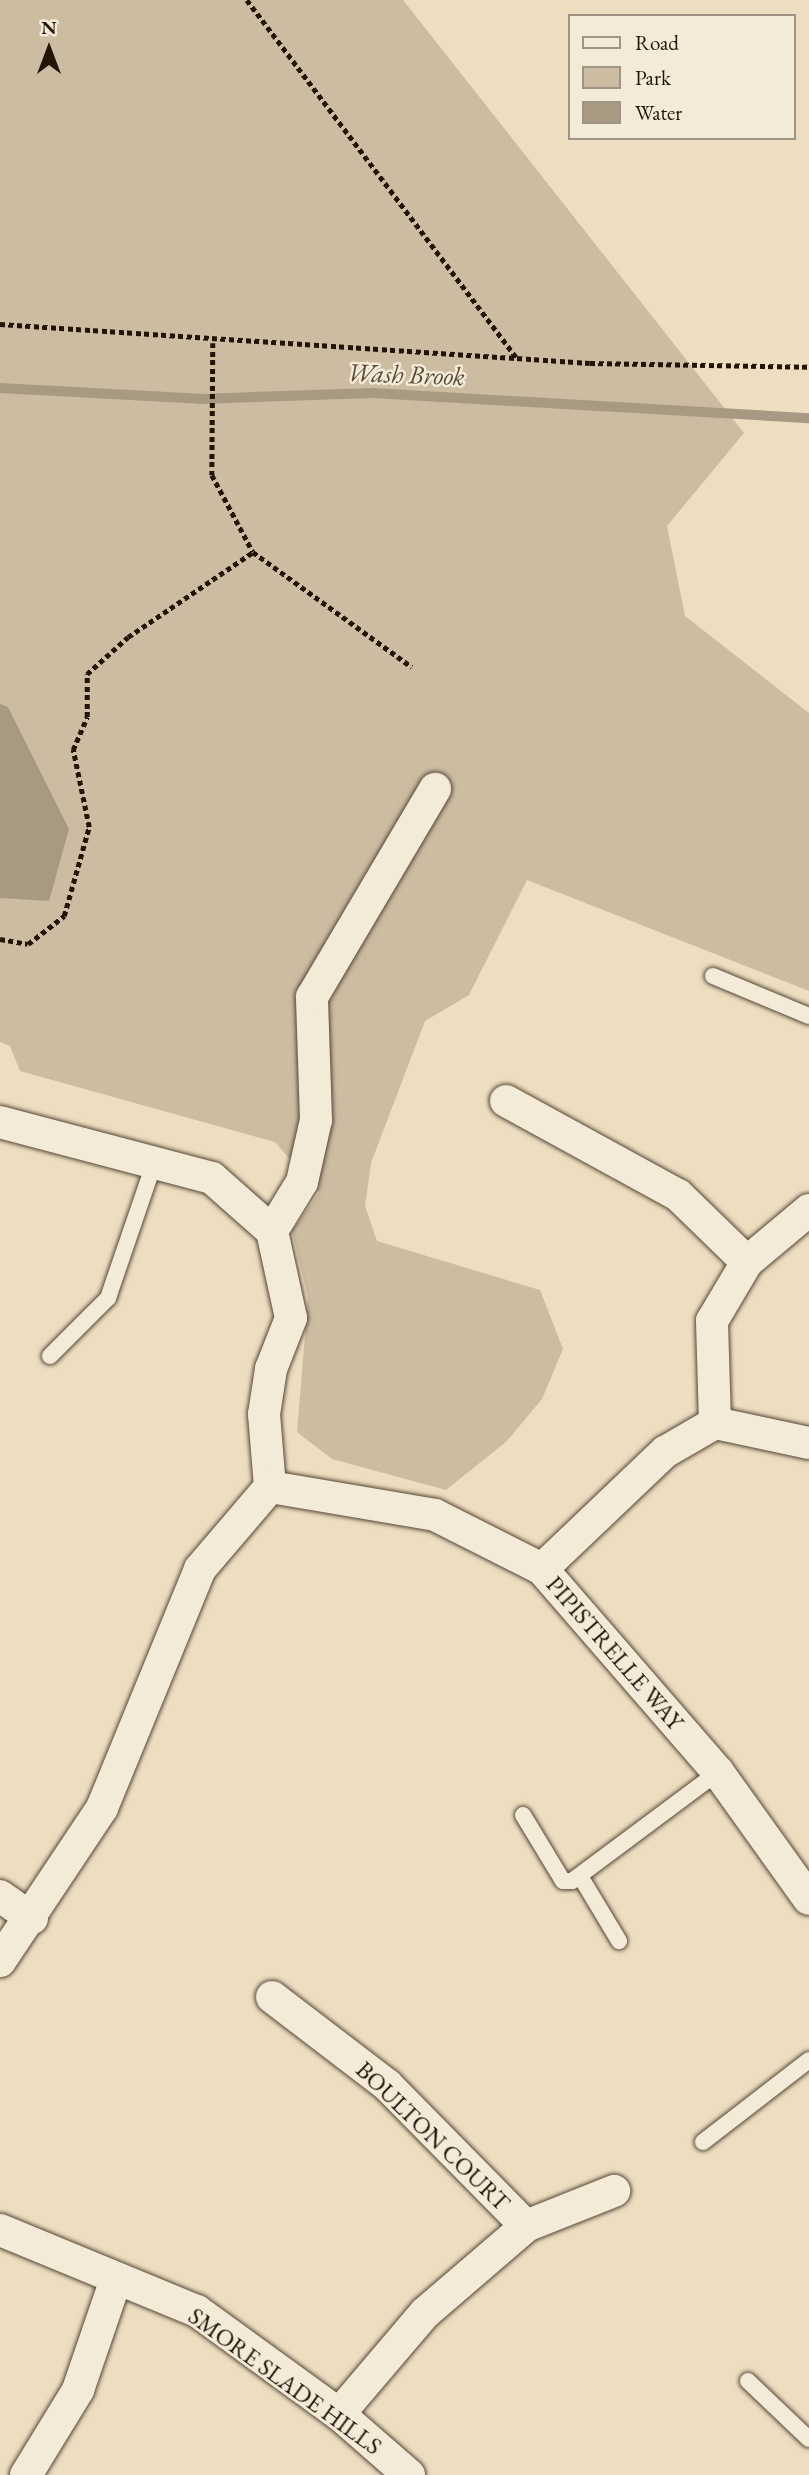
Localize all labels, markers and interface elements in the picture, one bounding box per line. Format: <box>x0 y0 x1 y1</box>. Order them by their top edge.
north arrow <box>14 14 84 84</box>
legend <box>568 14 795 140</box>
text: N <box>41 15 57 40</box>
text: Road <box>635 29 679 56</box>
text: Park <box>635 64 671 91</box>
text: Water <box>635 99 682 126</box>
water label: Wash Brook <box>347 357 465 393</box>
street label: PIPISTRELLE WAY <box>540 1570 690 1736</box>
street label: BOULTON COURT <box>350 2055 516 2217</box>
street label: SMORE SLADE HILLS <box>183 2301 387 2461</box>

